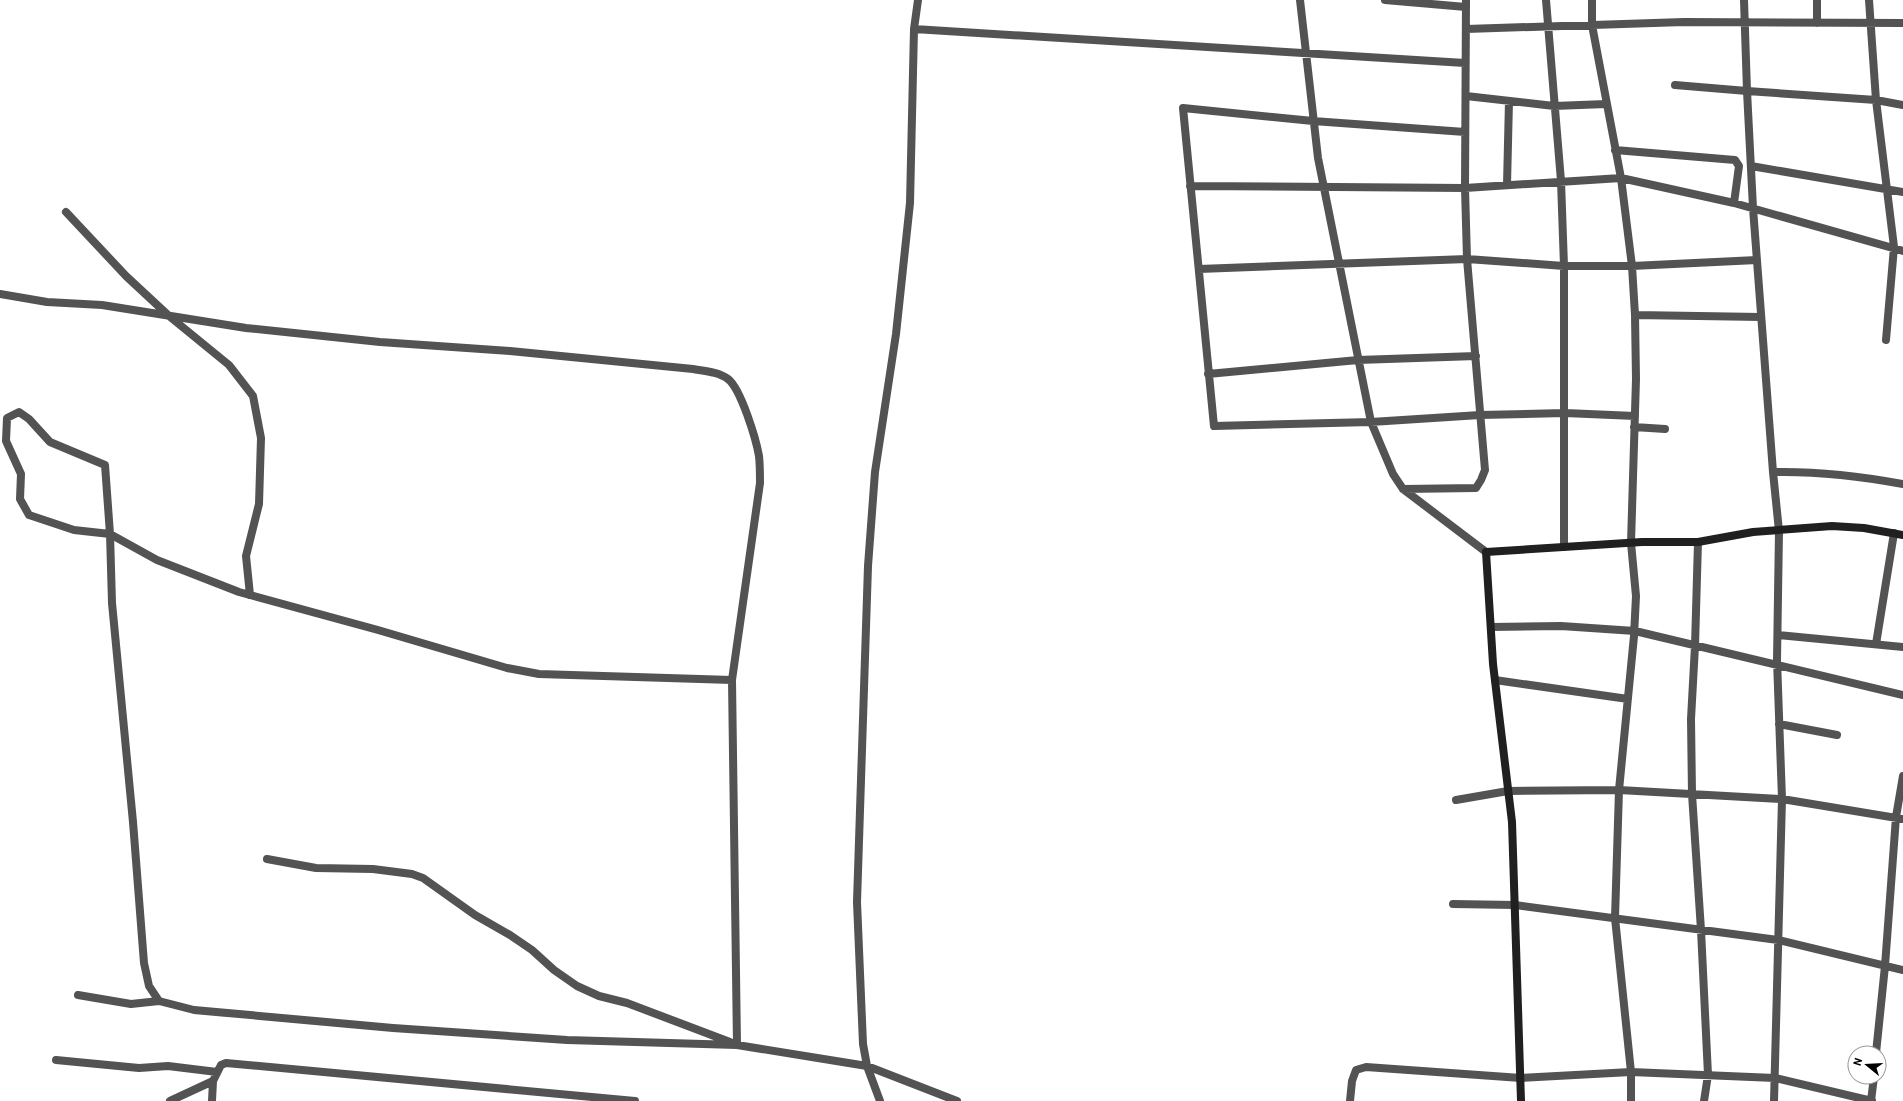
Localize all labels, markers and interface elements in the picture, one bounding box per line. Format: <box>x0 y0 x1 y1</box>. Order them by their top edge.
north arrow <box>1847 1045 1887 1085</box>
text: N <box>1850 1056 1864 1067</box>

